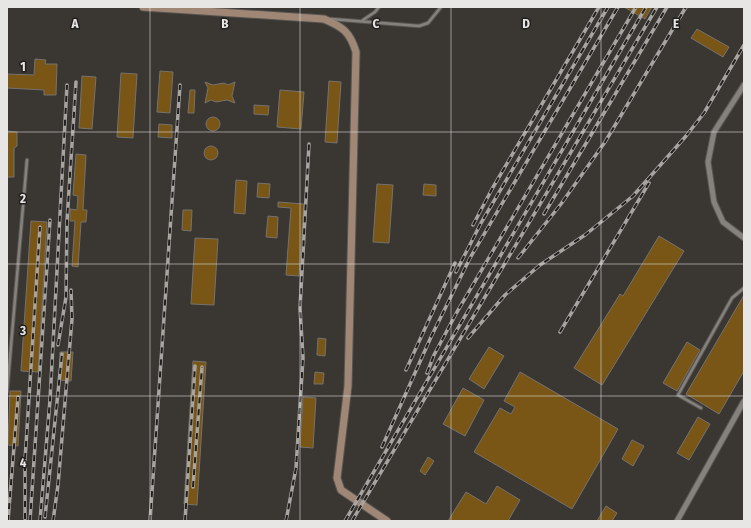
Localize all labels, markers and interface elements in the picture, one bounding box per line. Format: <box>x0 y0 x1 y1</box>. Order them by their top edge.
text: A <box>70 16 79 31</box>
text: B <box>221 16 229 31</box>
text: C <box>373 16 380 31</box>
text: D <box>522 16 530 31</box>
text: E <box>673 16 679 31</box>
text: 1 <box>20 59 26 74</box>
text: 2 <box>19 191 26 206</box>
text: 3 <box>19 323 26 338</box>
text: 4 <box>20 455 27 470</box>

